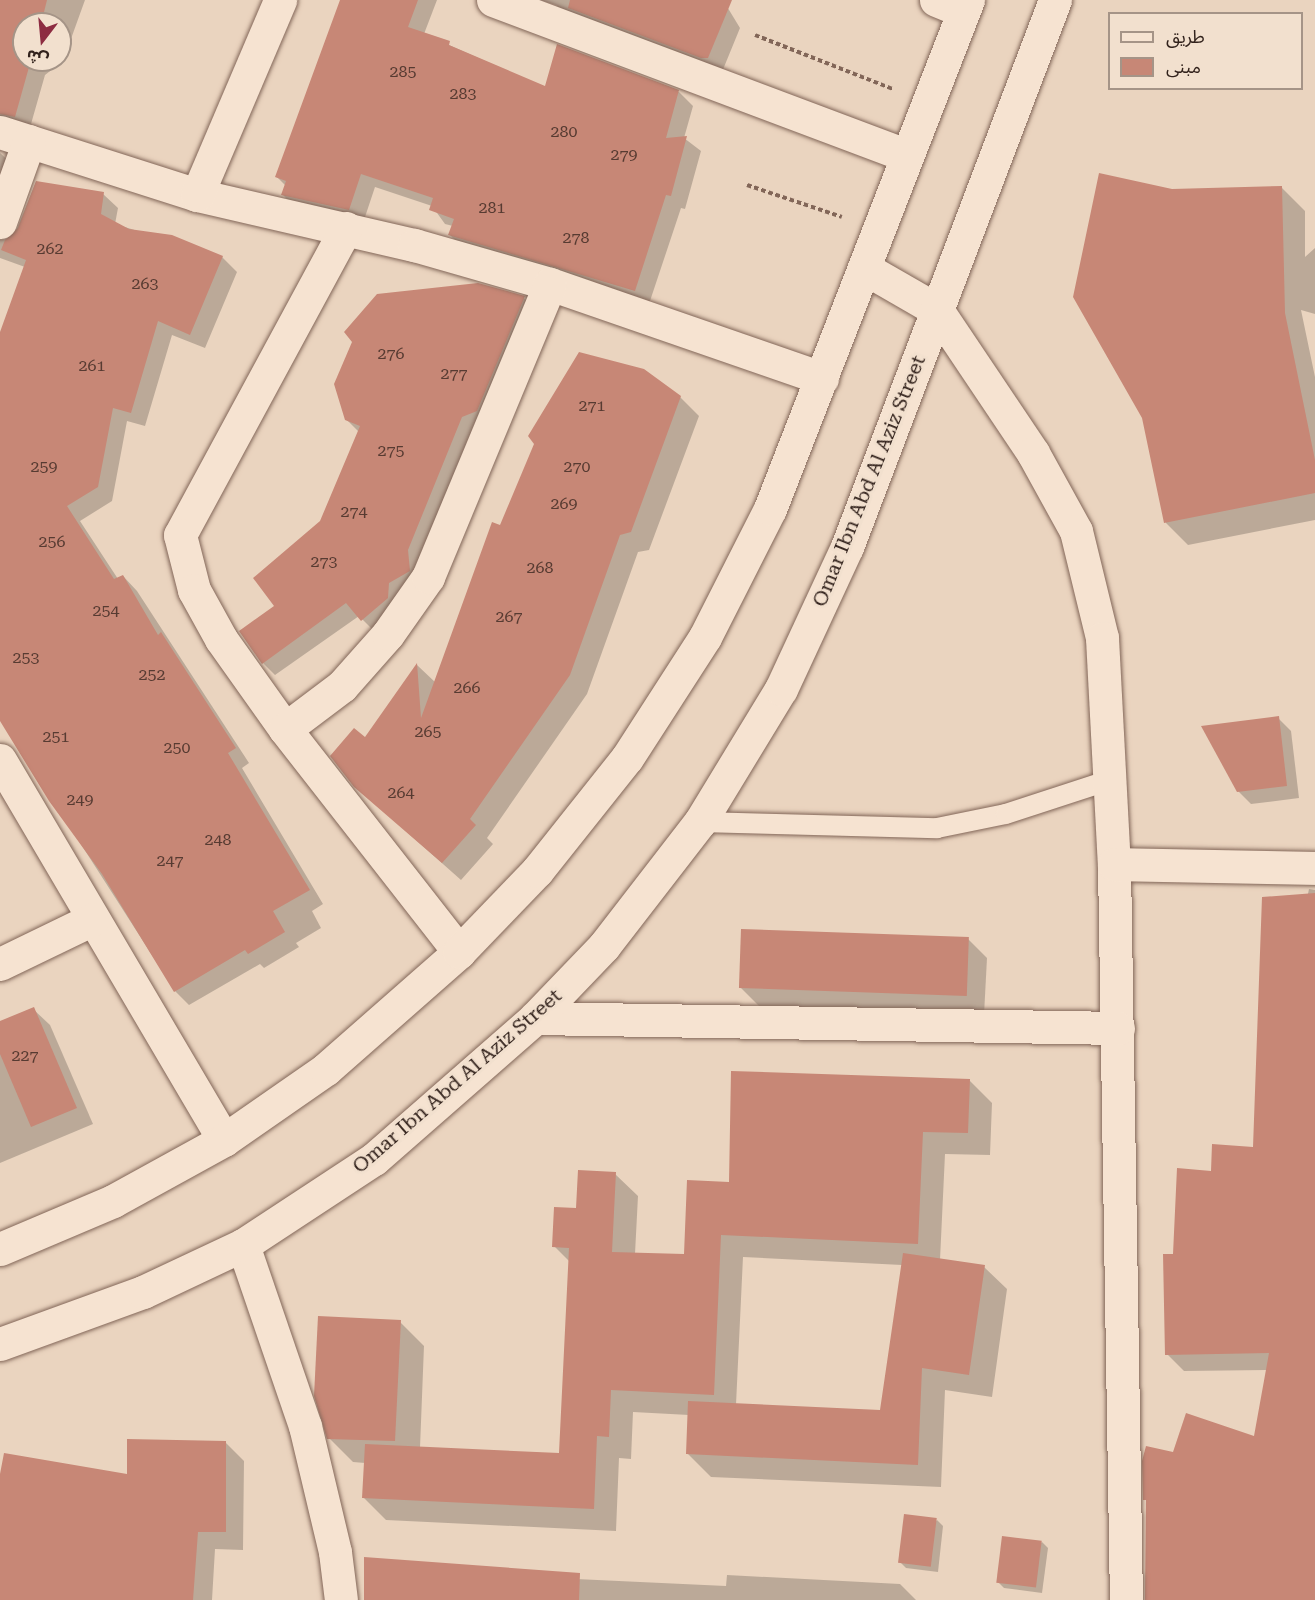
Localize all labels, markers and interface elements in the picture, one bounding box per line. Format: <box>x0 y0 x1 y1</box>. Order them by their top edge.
north arrow <box>12 12 72 72</box>
legend <box>1108 12 1303 90</box>
text: طريق <box>1166 26 1205 47</box>
text: ش <box>24 46 51 70</box>
text: مبنى <box>1166 56 1201 77</box>
house number: 285 <box>390 62 416 82</box>
house number: 283 <box>450 84 476 104</box>
house number: 280 <box>551 122 577 142</box>
house number: 279 <box>611 145 637 165</box>
house number: 281 <box>479 198 505 218</box>
house number: 278 <box>563 228 589 248</box>
house number: 262 <box>37 239 63 259</box>
house number: 263 <box>132 274 158 294</box>
house number: 276 <box>378 344 404 364</box>
street label: Omar Ibn Abd Al Aziz Street <box>807 352 931 610</box>
house number: 261 <box>79 356 105 376</box>
house number: 277 <box>441 364 467 384</box>
house number: 271 <box>579 396 605 416</box>
house number: 275 <box>378 441 404 461</box>
house number: 259 <box>31 457 57 477</box>
house number: 270 <box>564 457 590 477</box>
house number: 269 <box>551 494 577 514</box>
house number: 274 <box>341 502 367 522</box>
house number: 256 <box>39 532 65 552</box>
house number: 273 <box>311 552 337 572</box>
house number: 268 <box>527 558 553 578</box>
house number: 254 <box>93 601 119 621</box>
house number: 267 <box>496 607 522 627</box>
house number: 253 <box>13 648 39 668</box>
house number: 252 <box>139 665 165 685</box>
house number: 266 <box>454 678 480 698</box>
house number: 265 <box>415 722 441 742</box>
house number: 251 <box>43 727 69 747</box>
house number: 250 <box>164 738 190 758</box>
house number: 264 <box>388 783 414 803</box>
house number: 249 <box>67 790 93 810</box>
house number: 248 <box>205 830 231 850</box>
house number: 247 <box>157 851 183 871</box>
street label: Omar Ibn Abd Al Aziz Street <box>348 984 566 1178</box>
house number: 227 <box>12 1046 38 1066</box>

